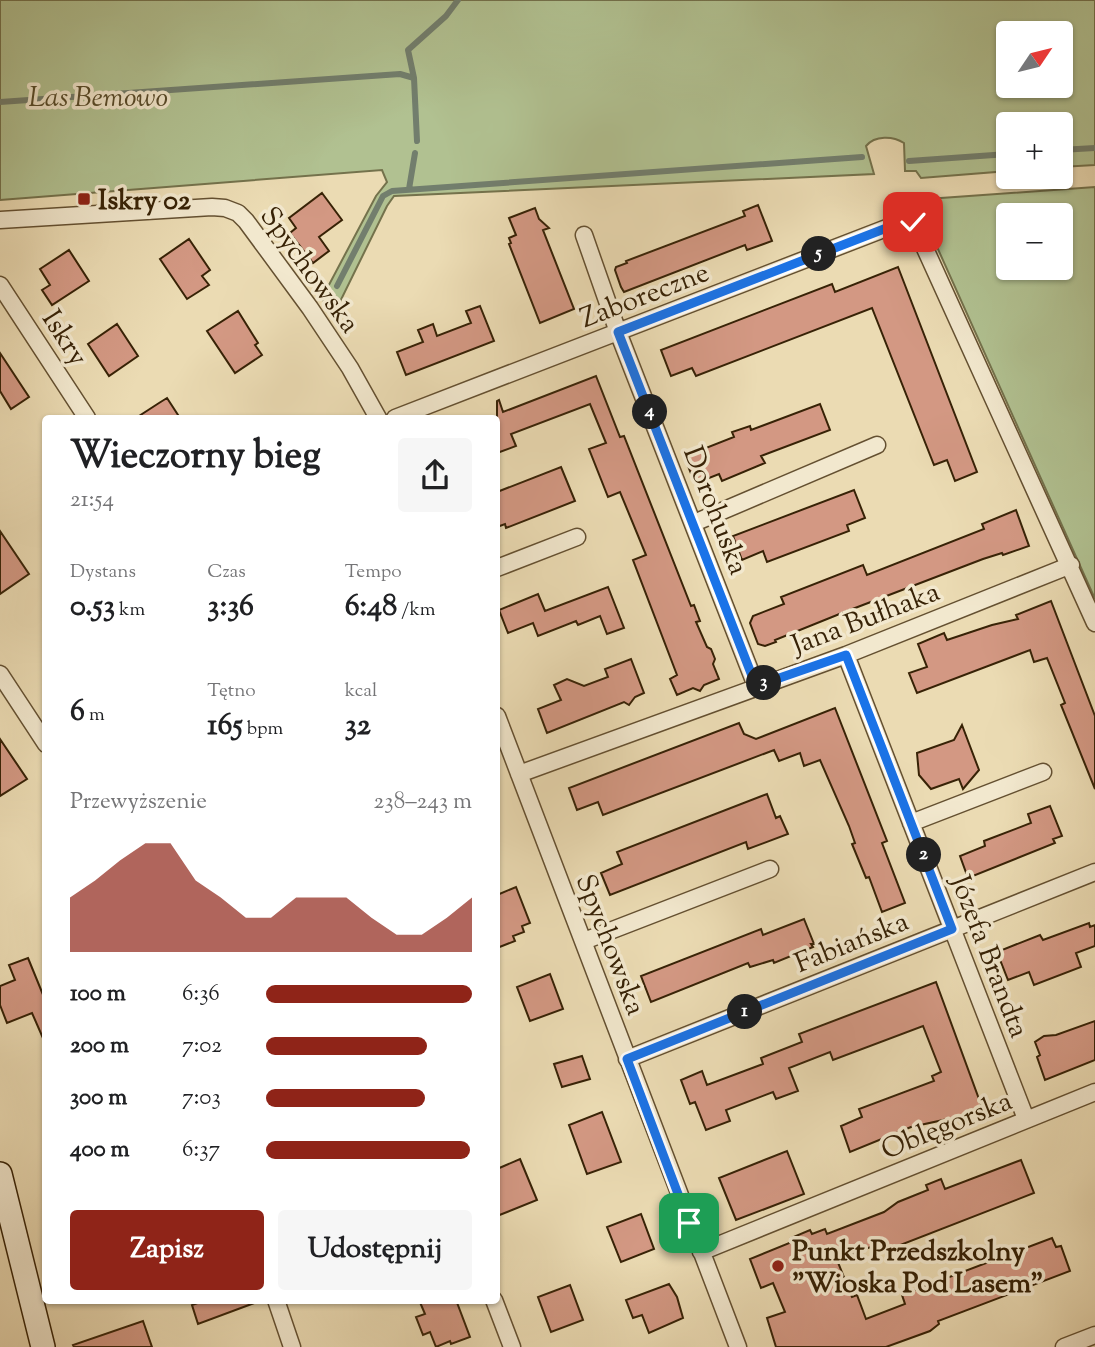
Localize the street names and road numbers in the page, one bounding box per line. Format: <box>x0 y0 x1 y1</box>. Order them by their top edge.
street label: Spychowska <box>249 199 368 343</box>
street label: Zaboreczne <box>575 254 715 340</box>
street label: Iskry <box>31 303 96 374</box>
street label: Dorohuska <box>671 441 757 581</box>
street label: Jana Bułhaka <box>784 573 946 667</box>
street label: Józefa Brandta <box>938 868 1038 1044</box>
street label: Spychowska <box>564 869 654 1021</box>
street label: Fabiańska <box>789 903 915 985</box>
street label: Oblęgorska <box>876 1082 1019 1171</box>

